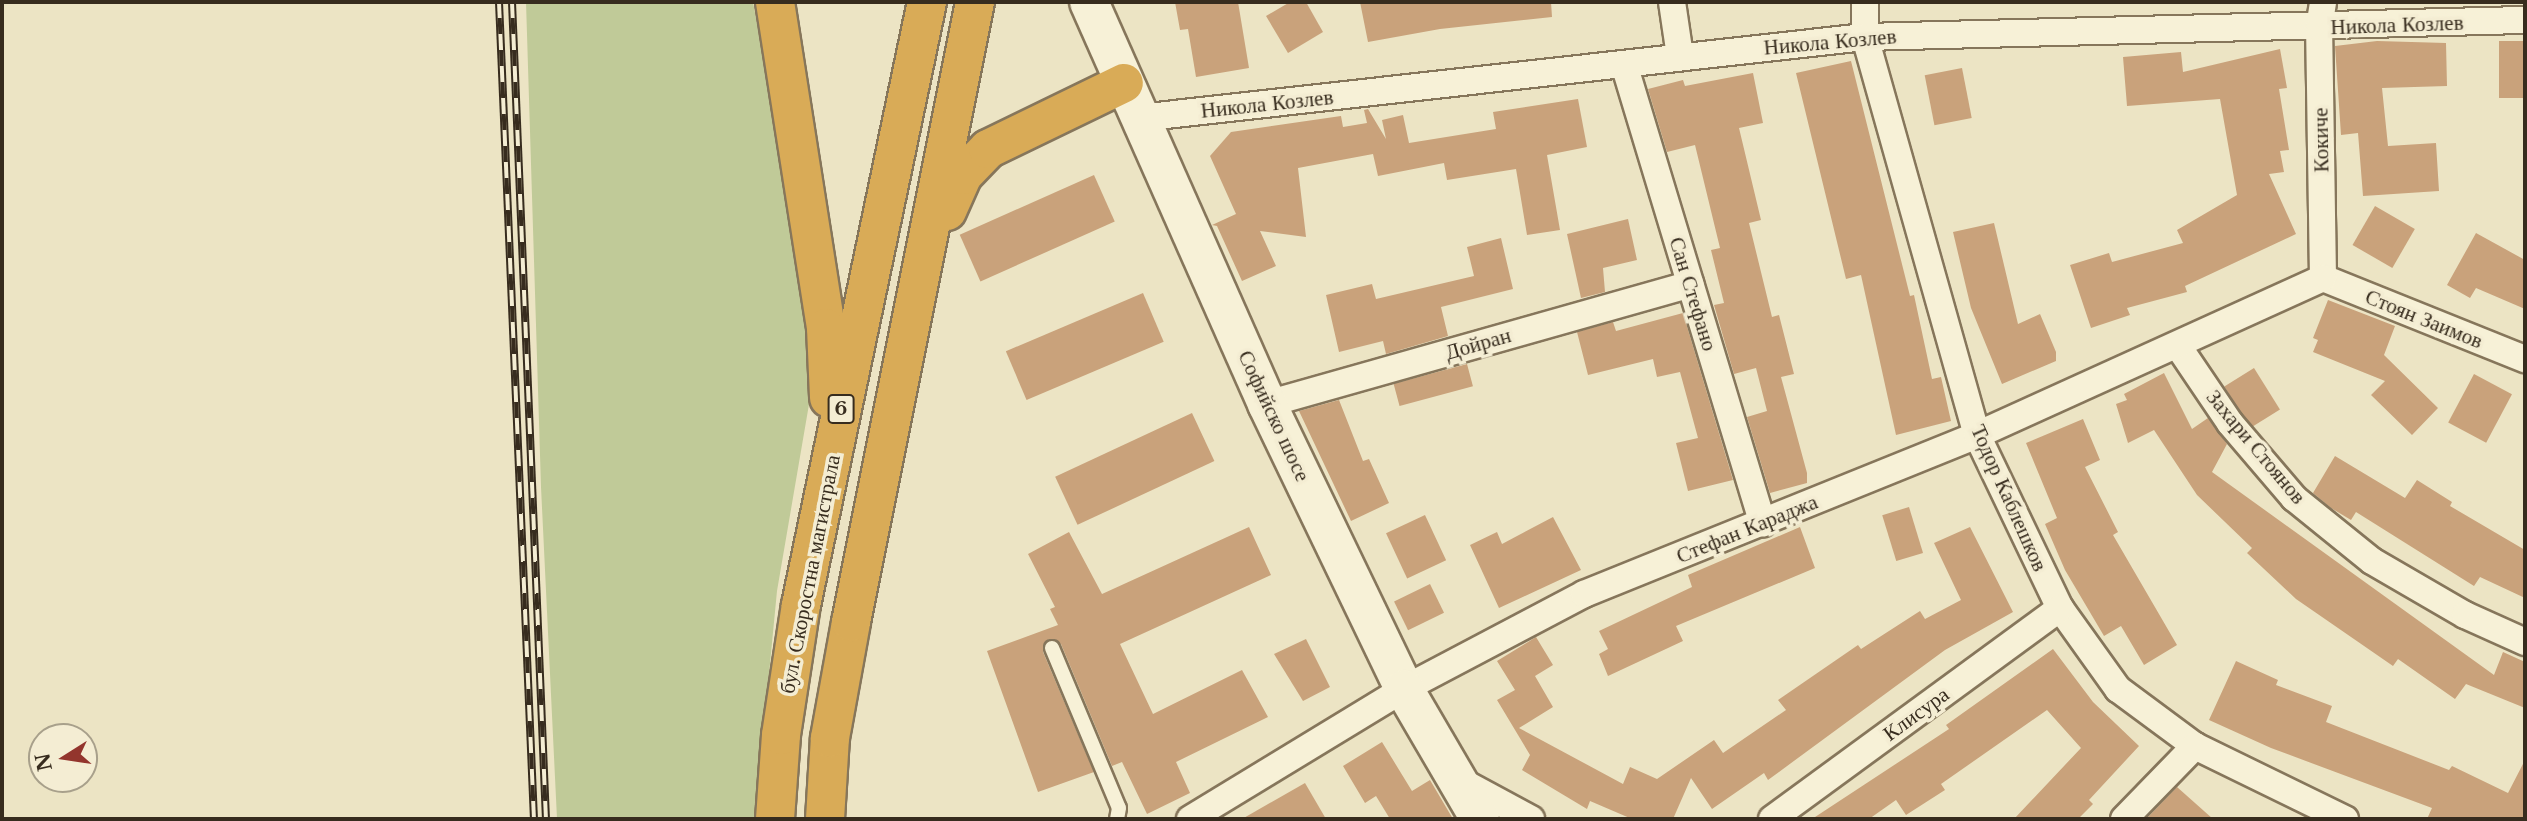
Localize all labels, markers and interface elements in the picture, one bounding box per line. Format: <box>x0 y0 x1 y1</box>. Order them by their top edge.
street label: Никола Козлев <box>2330 10 2464 40</box>
street label: Никола Козлев <box>1763 24 1897 60</box>
street label: Никола Козлев <box>1200 85 1334 123</box>
street label: Кокиче <box>2308 107 2334 173</box>
street label: Сан Стефано <box>1664 234 1722 354</box>
street label: Стоян Заимов <box>2362 284 2486 354</box>
street label: Дойран <box>1442 323 1514 365</box>
street label: Софийско шосе <box>1233 346 1315 486</box>
street label: Захари Стоянов <box>2201 385 2311 509</box>
road number: 6 <box>827 394 855 424</box>
street label: Тодор Каблешков <box>1965 421 2053 575</box>
street label: бул. Скоростна магистрала <box>774 452 846 696</box>
street label: Стефан Караджа <box>1673 489 1821 569</box>
street label: Клисура <box>1878 682 1954 746</box>
north arrow <box>28 723 98 793</box>
text: N <box>31 751 57 773</box>

